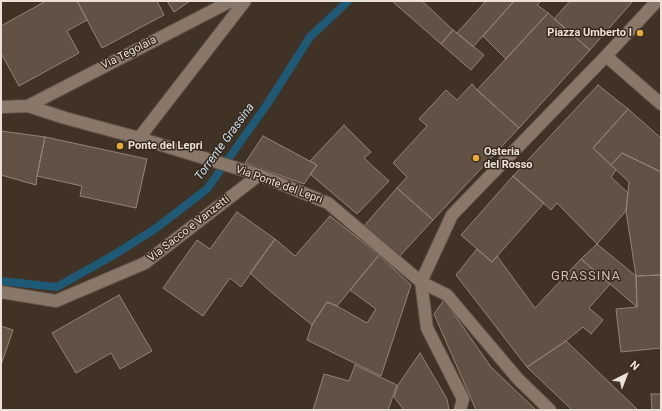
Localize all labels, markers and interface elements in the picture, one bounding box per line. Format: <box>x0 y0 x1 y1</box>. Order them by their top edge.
place label: Piazza Umberto I <box>547 26 632 40</box>
marker: Piazza Umberto I <box>635 28 645 38</box>
street label: Via Tegolaia <box>99 33 159 73</box>
water label: Torrente Grassina <box>192 101 258 183</box>
place label: Ponte del Lepri <box>128 139 203 153</box>
marker: Ponte del Lepri <box>115 141 125 151</box>
place label: Osteria del Rosso <box>484 145 533 171</box>
marker: Osteria del Rosso <box>471 153 481 163</box>
street label: Via Ponte del Lepri <box>234 163 324 207</box>
street label: Via Sacco e Vanzetti <box>146 193 232 265</box>
district label: GRASSINA <box>551 269 621 285</box>
north arrow <box>606 355 646 395</box>
text: N <box>627 358 642 373</box>

